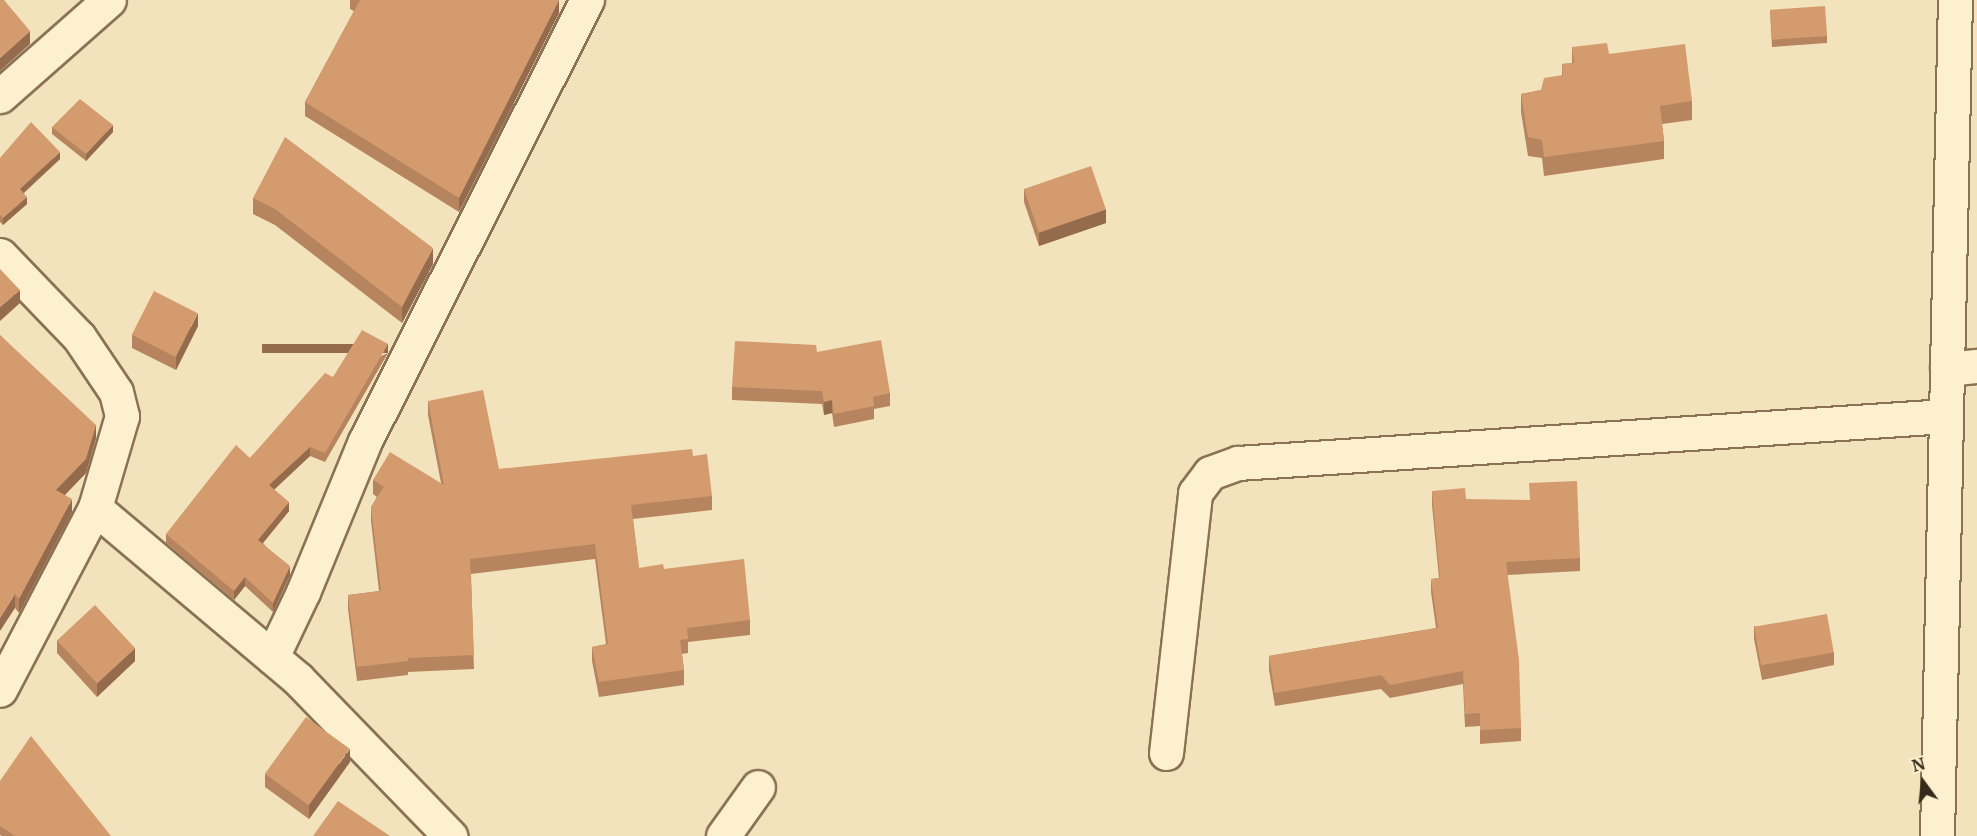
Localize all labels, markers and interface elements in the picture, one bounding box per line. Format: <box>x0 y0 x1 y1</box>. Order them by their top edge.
north arrow <box>1893 752 1953 812</box>
text: N <box>1910 753 1927 776</box>

